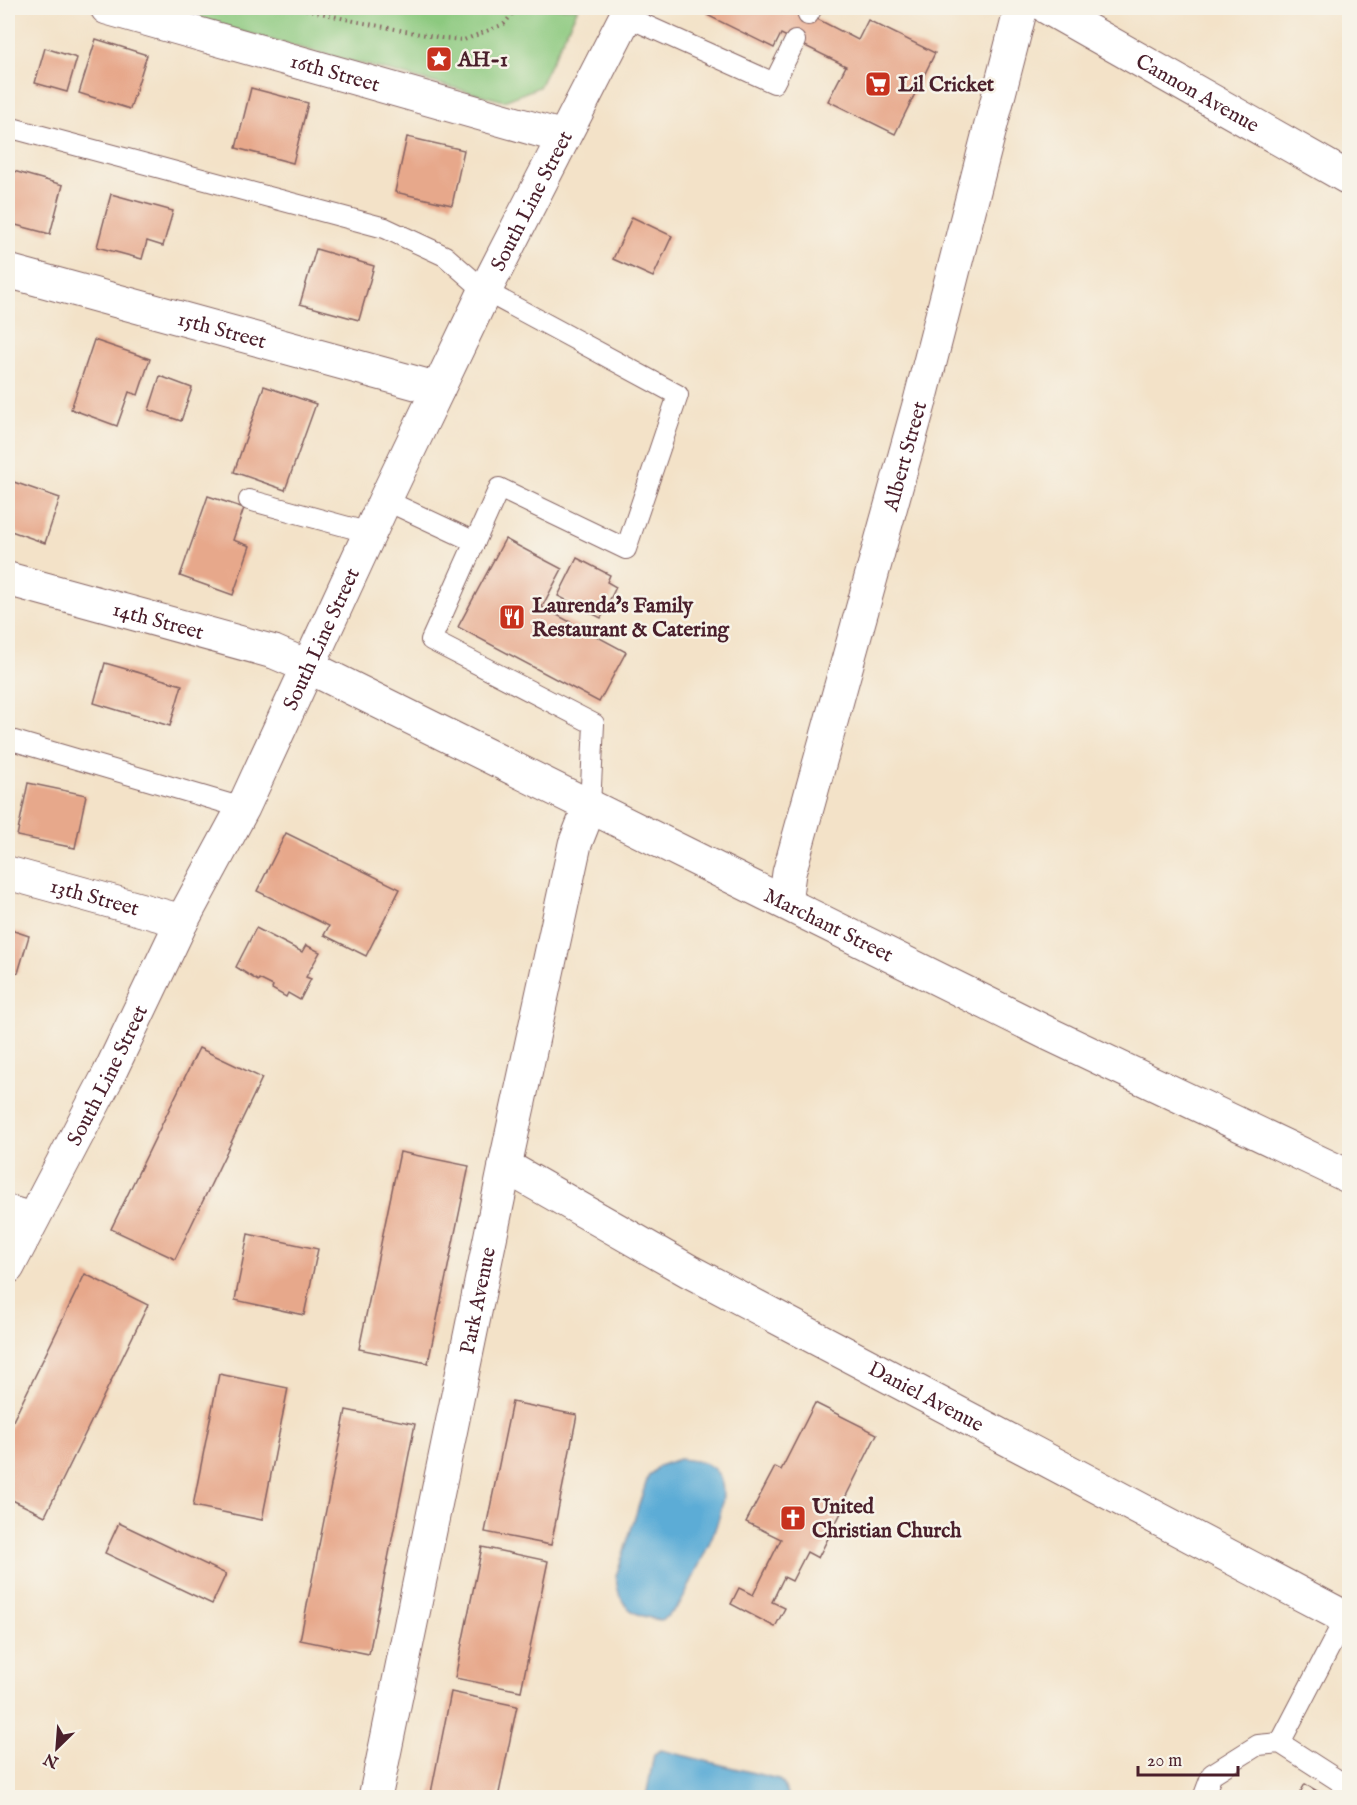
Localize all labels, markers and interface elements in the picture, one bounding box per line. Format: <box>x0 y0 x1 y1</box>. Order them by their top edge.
place icon: AH-1 <box>424 44 454 74</box>
place label: AH-1 <box>457 47 508 74</box>
street label: 16th Street <box>287 48 383 99</box>
street label: Cannon Avenue <box>1130 48 1264 140</box>
supermarket icon: Lil Cricket <box>863 69 893 99</box>
place label: Lil Cricket <box>898 72 995 99</box>
street label: South Line Street <box>485 127 580 276</box>
street label: 15th Street <box>174 306 269 356</box>
street label: Albert Street <box>878 399 934 515</box>
street label: South Line Street <box>278 564 367 715</box>
place label: Laurenda's Family Restaurant & Catering <box>532 593 730 644</box>
street label: 14th Street <box>109 596 207 647</box>
restaurant icon: Laurenda's Family Restaurant & Catering <box>497 602 527 632</box>
street label: 13th Street <box>47 873 142 923</box>
street label: Marchant Street <box>759 883 897 969</box>
street label: South Line Street <box>62 1001 155 1151</box>
street label: Park Avenue <box>455 1244 503 1357</box>
street label: Daniel Avenue <box>863 1356 988 1439</box>
place label: United Christian Church <box>811 1494 962 1545</box>
church icon: United Christian Church <box>778 1503 808 1533</box>
north arrow <box>27 1718 87 1778</box>
scale bar <box>1138 1739 1238 1777</box>
text: N <box>41 1748 63 1772</box>
text: 20 m <box>1147 1750 1182 1773</box>

